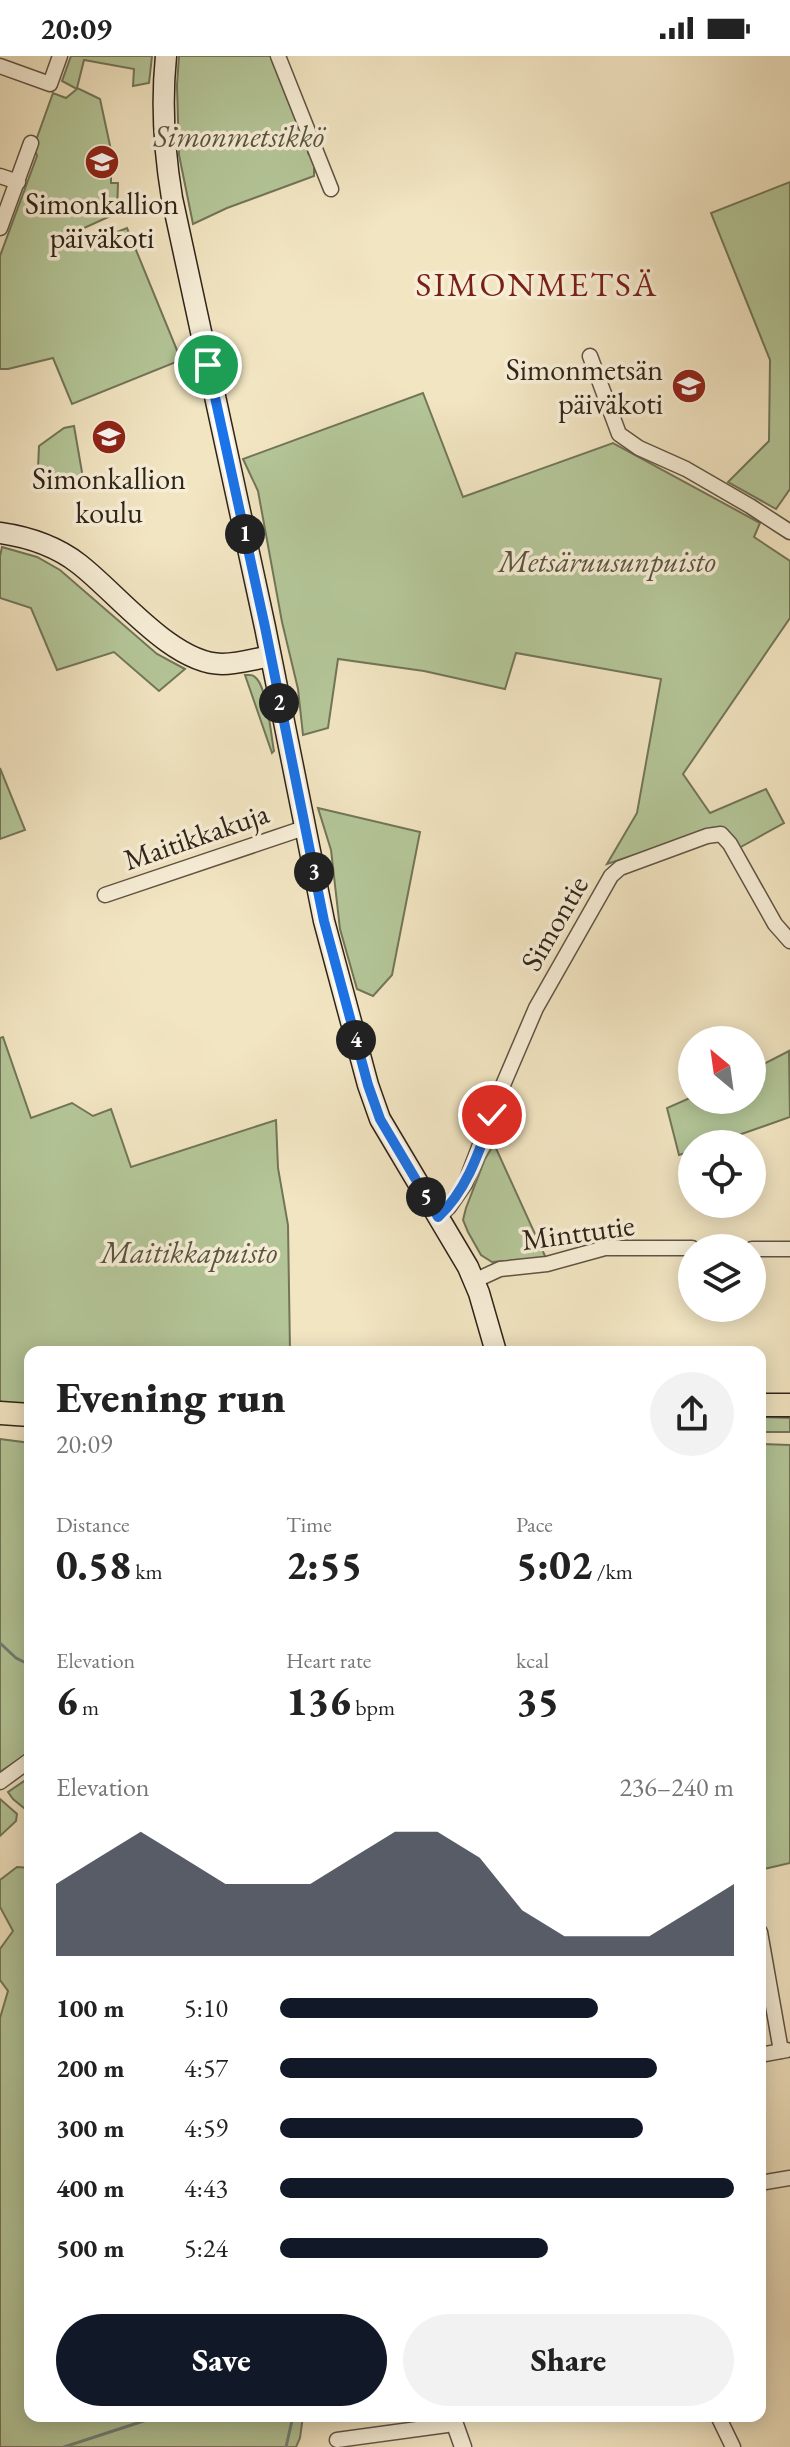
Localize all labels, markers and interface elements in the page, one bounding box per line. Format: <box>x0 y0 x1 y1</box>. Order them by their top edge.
text: 20:09 <box>40 9 112 48</box>
park label: Simonmetsikkö <box>153 117 327 156</box>
school or university icon: Simonkallion päiväkoti <box>83 143 121 181</box>
place label: Simonkallion päiväkoti <box>25 184 179 257</box>
district label: SIMONMETSÄ <box>416 262 658 306</box>
pin <box>174 331 242 399</box>
icon: arrive <box>186 343 230 387</box>
place label: Simonmetsän päiväkoti <box>506 350 663 423</box>
school or university icon: Simonmetsän päiväkoti <box>670 367 708 405</box>
school or university icon: Simonkallion koulu <box>90 418 128 456</box>
place label: Simonkallion koulu <box>32 459 186 532</box>
pin: 1 <box>225 514 265 554</box>
text: 1 <box>239 519 251 548</box>
park label: Metsäruusunpuisto <box>496 542 716 581</box>
pin: 2 <box>259 683 299 723</box>
text: 2 <box>273 688 285 717</box>
street label: Maitikkakuja <box>118 793 274 879</box>
pin: 3 <box>294 852 334 892</box>
text: 3 <box>308 857 320 886</box>
street label: Simontie <box>511 868 597 978</box>
pin: 4 <box>336 1020 376 1060</box>
text: 4 <box>350 1025 362 1054</box>
north arrow <box>678 1026 766 1114</box>
map controls <box>678 1026 766 1322</box>
pin <box>458 1081 526 1149</box>
icon: check <box>470 1093 514 1137</box>
button: locate <box>678 1130 766 1218</box>
pin: 5 <box>406 1177 446 1217</box>
text: 5 <box>420 1182 432 1211</box>
street label: Minttutie <box>519 1205 637 1259</box>
park label: Maitikkapuisto <box>99 1233 277 1272</box>
button: layers <box>678 1234 766 1322</box>
text: Evening run <box>56 1368 286 1425</box>
button: share <box>650 1372 734 1456</box>
text: 20:09 <box>56 1427 112 1461</box>
text: Distance <box>56 1510 129 1539</box>
text: Time <box>286 1510 332 1539</box>
text: Pace <box>516 1510 553 1539</box>
text: 0.58 <box>56 1539 131 1591</box>
text: 2:55 <box>286 1539 362 1591</box>
text: 5:02 <box>516 1539 592 1591</box>
text: km <box>131 1557 163 1586</box>
text: /km <box>592 1557 633 1586</box>
text: Elevation <box>56 1646 135 1675</box>
text: Heart rate <box>286 1646 371 1675</box>
text: kcal <box>516 1646 549 1675</box>
text: 6 <box>56 1675 78 1727</box>
text: 136 <box>286 1675 351 1727</box>
text: 35 <box>516 1675 559 1727</box>
text: m <box>78 1693 99 1722</box>
text: bpm <box>351 1693 395 1722</box>
text: Elevation <box>56 1770 150 1804</box>
text: 236–240 m <box>619 1770 734 1804</box>
text: 100 m <box>56 1991 124 2025</box>
text: 5:10 <box>184 1991 228 2025</box>
text: 200 m <box>56 2051 124 2085</box>
text: 4:57 <box>184 2051 228 2085</box>
text: 300 m <box>56 2111 124 2145</box>
text: 4:59 <box>184 2111 228 2145</box>
text: 400 m <box>56 2171 124 2205</box>
text: 4:43 <box>184 2171 228 2205</box>
text: 500 m <box>56 2231 124 2265</box>
text: 5:24 <box>184 2231 228 2265</box>
button: Save <box>56 2314 387 2406</box>
button: Share <box>403 2314 734 2406</box>

